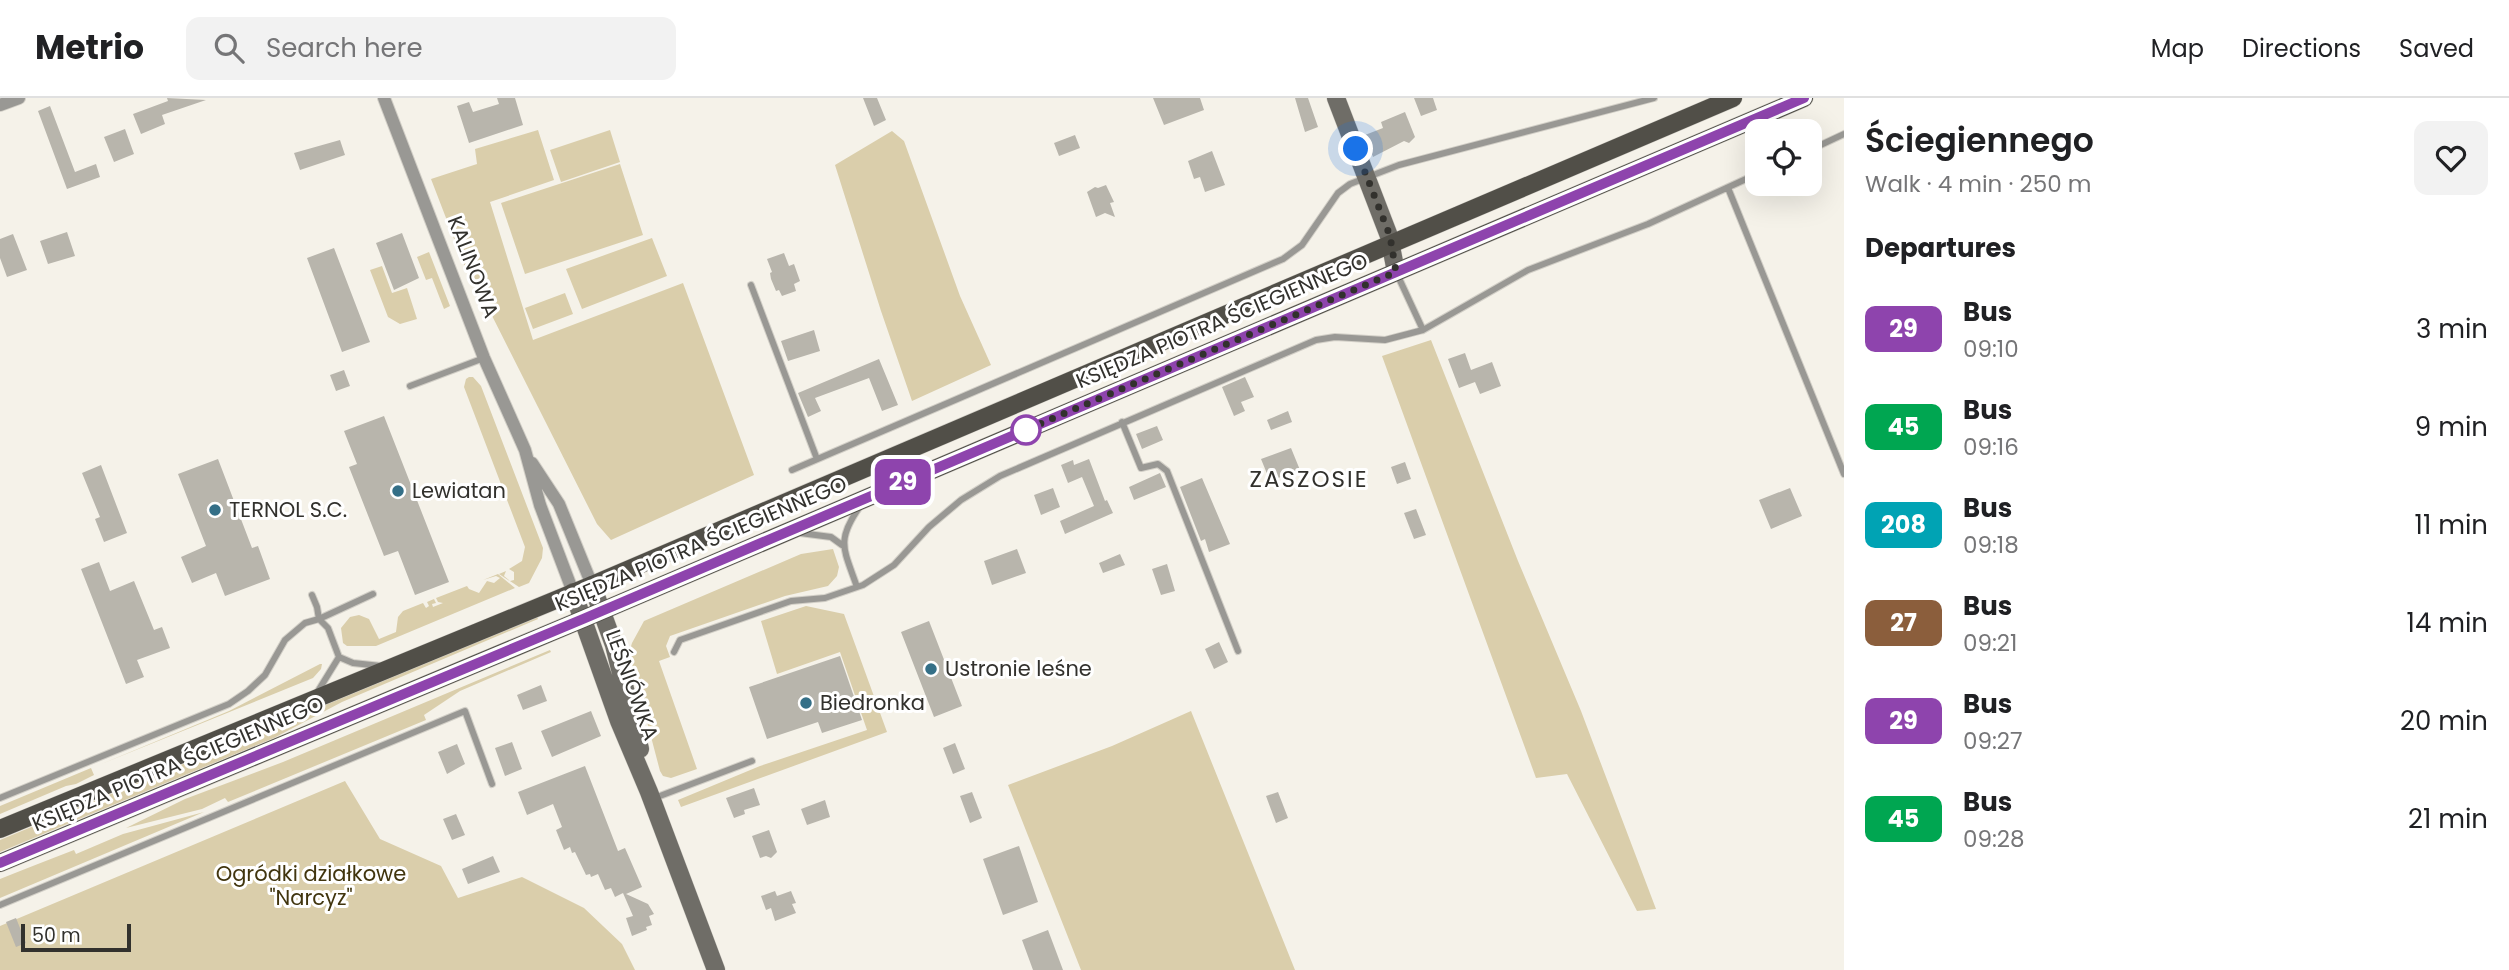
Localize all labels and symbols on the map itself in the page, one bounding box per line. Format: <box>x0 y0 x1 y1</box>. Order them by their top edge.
your location <box>1338 131 1373 166</box>
street label: KALINOWA <box>441 212 506 322</box>
street label: KSIĘDZA PIOTRA ŚCIEGIENNEGO <box>1071 246 1372 395</box>
unlabelled marker <box>1011 415 1041 445</box>
line badge: 29 <box>872 459 934 505</box>
district label: ZASZOSIE <box>1250 463 1368 495</box>
street label: KSIĘDZA PIOTRA ŚCIEGIENNEGO <box>550 469 851 618</box>
place label: Lewiatan <box>412 476 506 505</box>
marker: Lewiatan <box>390 483 406 499</box>
place label: TERNOL S.C. <box>229 495 347 524</box>
marker: TERNOL S.C. <box>207 502 223 518</box>
street label: LEŚNIÓWKA <box>599 625 666 744</box>
place label: Ustronie leśne <box>945 654 1092 683</box>
marker: Ustronie leśne <box>923 661 939 677</box>
place label: Biedronka <box>820 688 925 717</box>
street label: KSIĘDZA PIOTRA ŚCIEGIENNEGO <box>27 689 328 838</box>
marker: Biedronka <box>798 695 814 711</box>
park label: Ogródki działkowe "Narcyz" <box>216 859 406 912</box>
scale bar <box>21 921 131 953</box>

